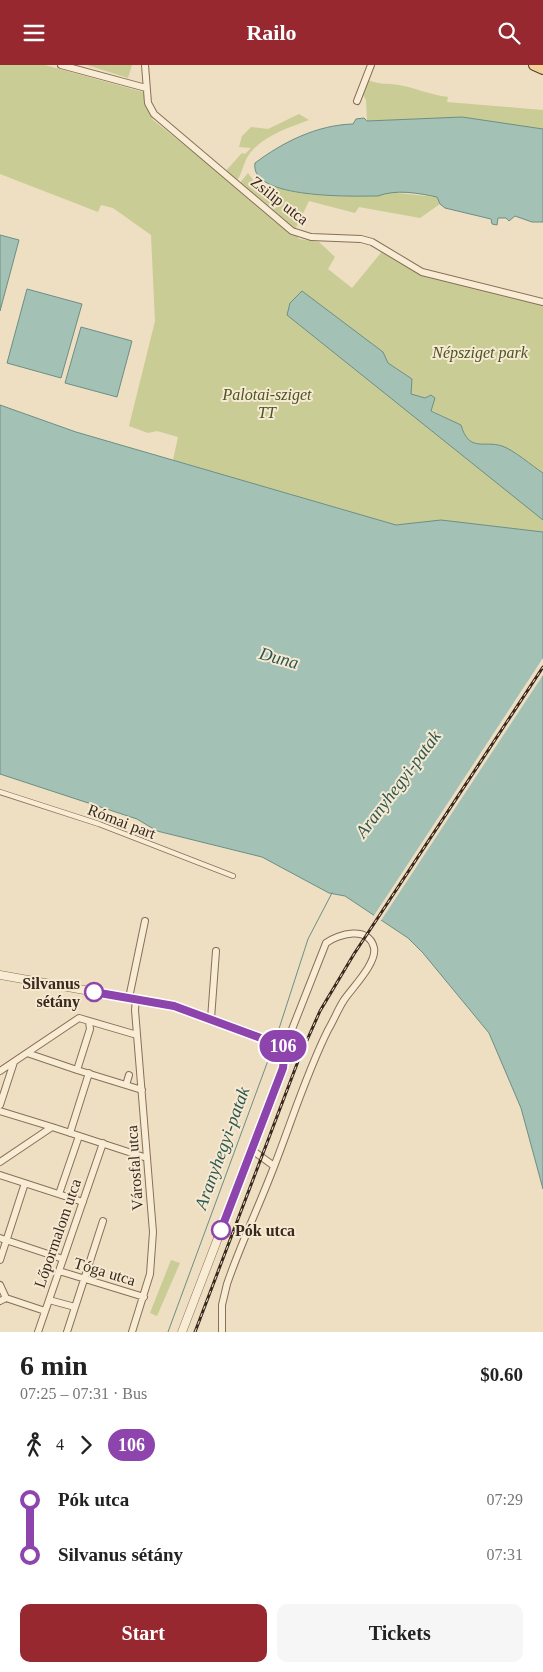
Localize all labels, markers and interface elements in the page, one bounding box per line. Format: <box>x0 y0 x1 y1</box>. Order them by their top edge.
icon: menu <box>20 19 48 47</box>
icon: search <box>495 19 523 47</box>
text: Railo <box>246 20 297 45</box>
street label: Zsilip utca <box>247 173 312 229</box>
park label: Népsziget park <box>431 344 529 362</box>
park label: Palotai-sziget TT <box>222 386 312 421</box>
water label: Duna <box>256 643 301 673</box>
water label: Aranyhegyi-patak <box>351 726 445 842</box>
street label: Római part <box>85 801 159 843</box>
place label: Silvanus sétány <box>22 975 80 1011</box>
marker: Silvanus sétány <box>84 982 104 1002</box>
line badge: 106 <box>254 1030 312 1062</box>
text: 106 <box>270 1036 297 1056</box>
water label: Aranyhegyi-patak <box>190 1083 254 1213</box>
street label: Városfal utca <box>123 1125 146 1211</box>
street label: Lőpormalom utca <box>31 1176 85 1290</box>
marker: Pók utca <box>211 1220 231 1240</box>
place label: Pók utca <box>235 1222 295 1239</box>
street label: Tóga utca <box>72 1254 138 1290</box>
text: 6 min <box>20 1350 88 1381</box>
text: $0.60 <box>480 1364 523 1385</box>
text: 07:25 – 07:31 · Bus <box>20 1385 147 1402</box>
icon: walk <box>20 1431 48 1459</box>
icon: forward <box>72 1431 100 1459</box>
text: 106 <box>118 1435 145 1455</box>
text: 4 <box>56 1436 64 1453</box>
text: Pók utca <box>58 1489 129 1510</box>
text: 07:29 <box>487 1491 523 1508</box>
text: Silvanus sétány <box>58 1544 183 1565</box>
text: 07:31 <box>487 1546 523 1563</box>
button: Start <box>20 1604 267 1662</box>
button: Tickets <box>277 1604 523 1662</box>

